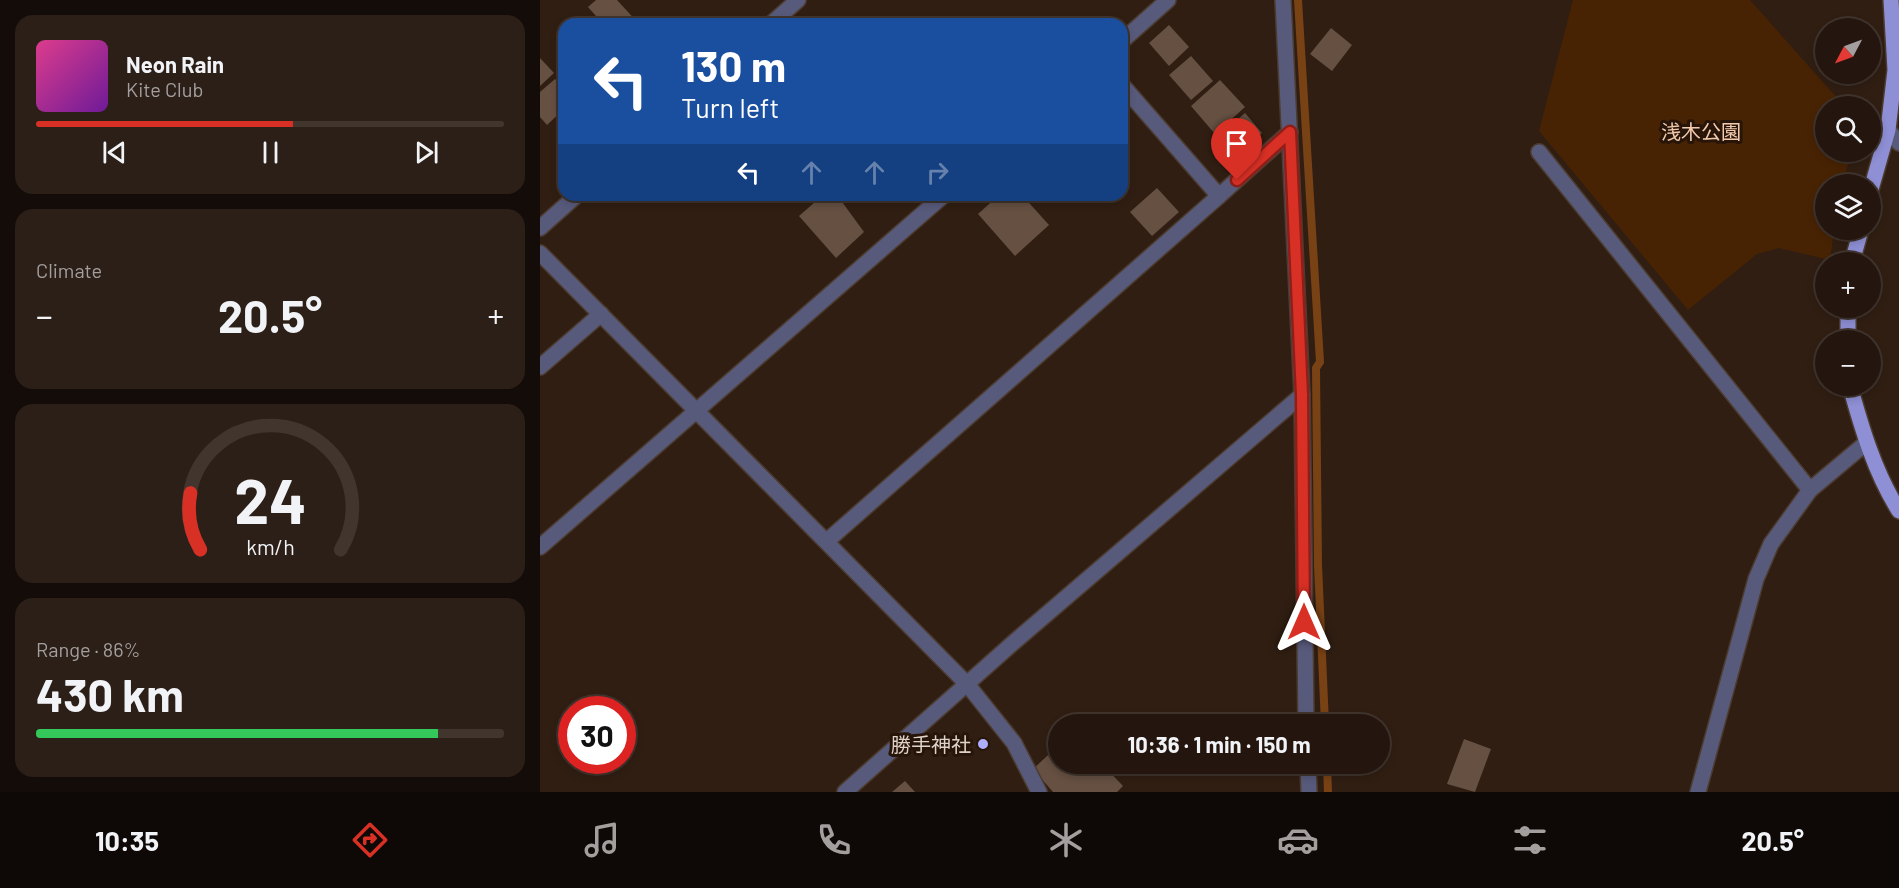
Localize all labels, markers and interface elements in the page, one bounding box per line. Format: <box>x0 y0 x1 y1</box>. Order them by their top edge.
north arrow <box>1815 18 1881 84</box>
map controls <box>1815 18 1881 396</box>
text: 130 m <box>681 40 786 90</box>
icon: left <box>582 42 660 120</box>
text: Neon Rain <box>126 51 224 77</box>
text: Kite Club <box>126 77 203 101</box>
text: Turn left <box>681 91 779 123</box>
button: search <box>1815 96 1881 162</box>
pin <box>1211 118 1262 180</box>
park label: 浅木公園 <box>1661 119 1741 143</box>
icon: arrive <box>1220 127 1253 160</box>
icon: previous <box>98 136 131 169</box>
icon: pause <box>254 136 287 169</box>
icon: next <box>410 136 443 169</box>
icon: left <box>732 156 765 189</box>
icon: ahead <box>795 156 828 189</box>
icon: ahead <box>858 156 891 189</box>
icon: right <box>921 156 954 189</box>
button: layers <box>1815 174 1881 240</box>
button: + <box>1815 252 1881 318</box>
text: Climate <box>36 258 102 282</box>
text: 20.5° <box>218 288 322 342</box>
text: − <box>36 295 53 335</box>
text: + <box>488 295 504 335</box>
button: − <box>1815 330 1881 396</box>
text: 24 <box>234 462 306 536</box>
text: km/h <box>246 535 294 560</box>
position arrow <box>1272 590 1336 654</box>
text: Range · 86% <box>36 637 140 661</box>
text: 430 km <box>36 667 184 721</box>
speed limit sign: 30 <box>558 696 636 774</box>
text: 10:36 · 1 min · 150 m <box>1127 731 1311 757</box>
place label: 勝手神社 <box>891 732 971 756</box>
marker: 勝手神社 <box>976 737 990 751</box>
icon: directions <box>349 819 391 861</box>
icon: music <box>581 819 623 861</box>
icon: phone <box>813 819 855 861</box>
icon: climate <box>1045 819 1087 861</box>
icon: car <box>1277 819 1319 861</box>
icon: filters <box>1509 819 1551 861</box>
text: 10:35 <box>95 824 159 856</box>
text: 20.5° <box>1741 824 1804 856</box>

